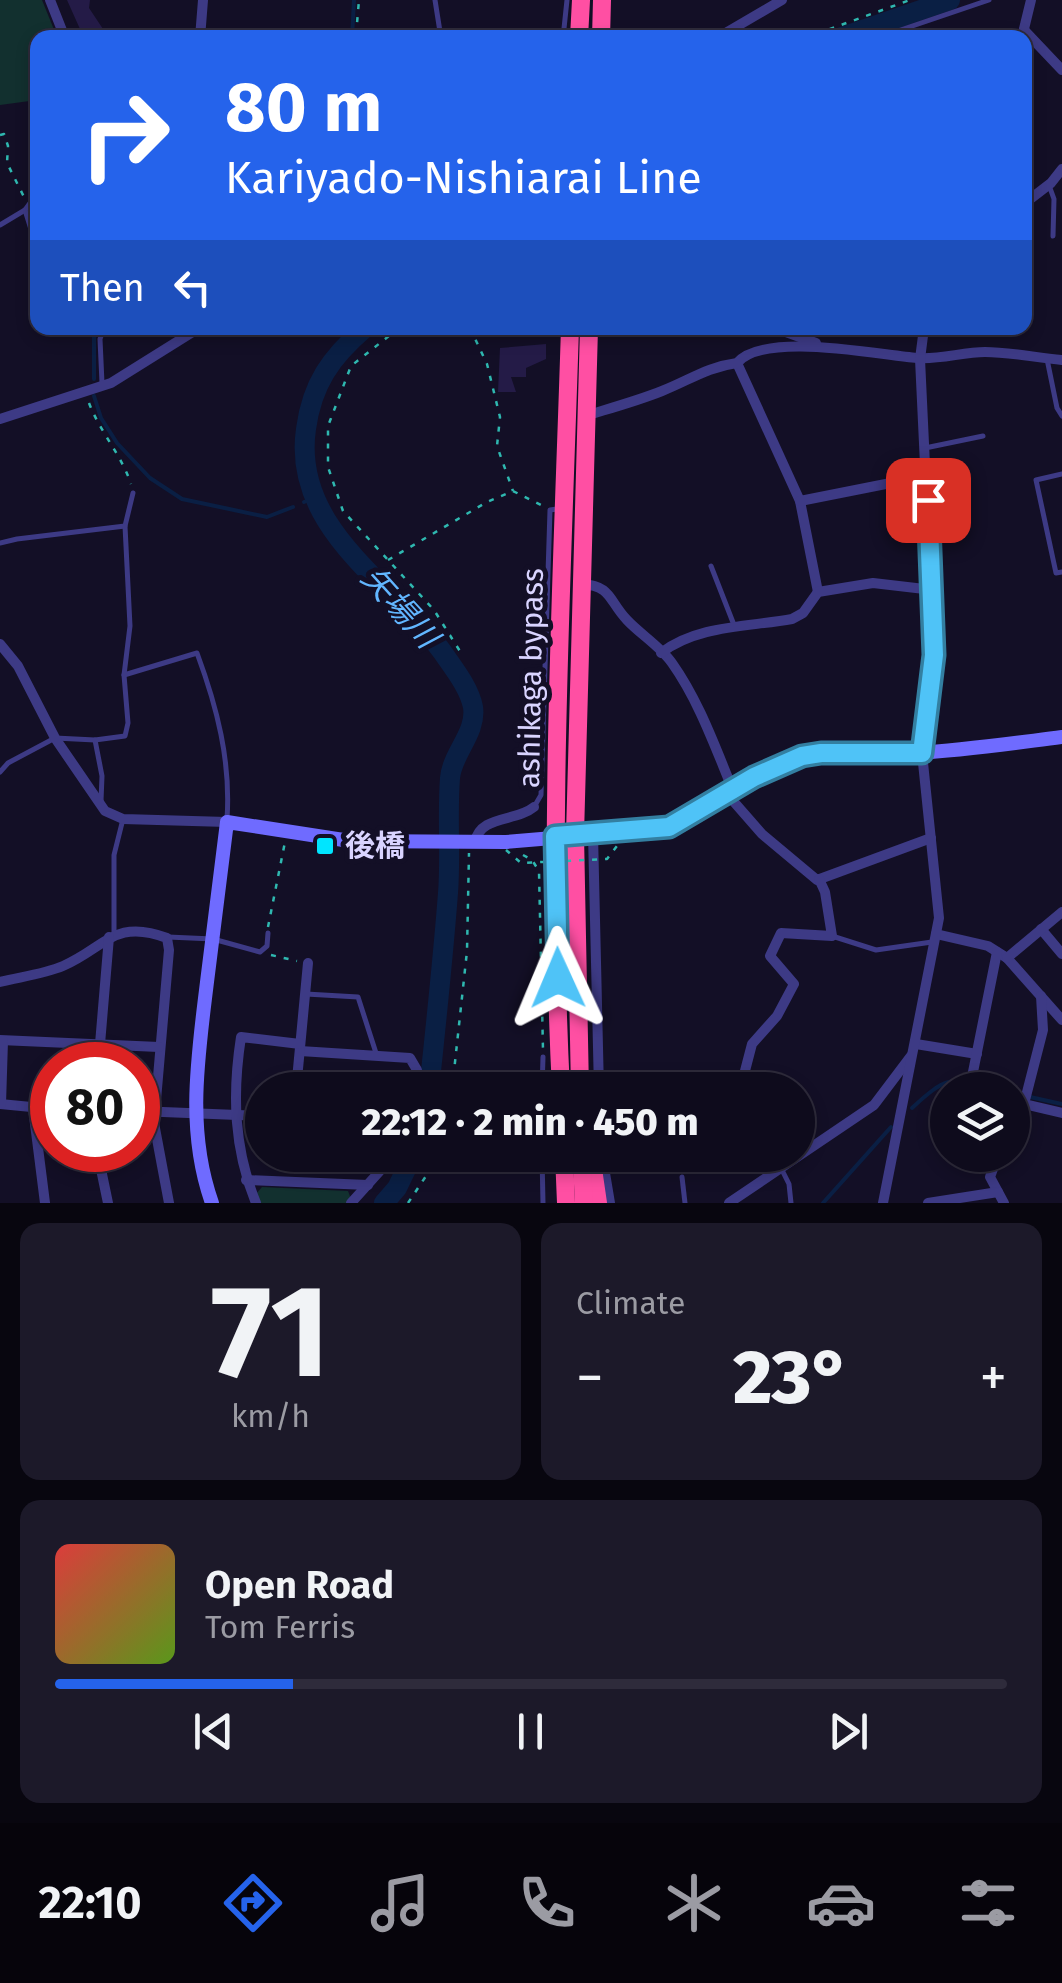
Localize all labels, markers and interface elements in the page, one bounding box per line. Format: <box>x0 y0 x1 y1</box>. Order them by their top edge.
text: 80 m <box>225 66 382 150</box>
icon: right <box>60 70 190 200</box>
text: Kariyado-Nishiarai Line <box>225 151 702 205</box>
icon: left <box>165 260 220 315</box>
text: Then <box>60 265 145 311</box>
pin <box>886 458 971 543</box>
icon: arrive <box>901 473 956 528</box>
water label: 矢場川 <box>354 559 448 658</box>
street label: ashikaga bypass <box>511 568 551 788</box>
place label: 後橋 <box>345 828 405 864</box>
marker: 後橋 <box>314 835 336 857</box>
position arrow <box>506 926 610 1030</box>
speed limit sign: 80 <box>30 1042 160 1172</box>
map controls <box>930 1072 1030 1172</box>
button: layers <box>930 1072 1030 1172</box>
text: 22:12 · 2 min · 450 m <box>362 1099 698 1145</box>
text: 71 <box>211 1254 330 1410</box>
text: Climate <box>576 1284 685 1322</box>
text: 23° <box>733 1333 850 1423</box>
text: − <box>576 1345 604 1411</box>
text: + <box>980 1345 1007 1411</box>
text: km/h <box>231 1397 310 1435</box>
text: Open Road <box>205 1562 394 1608</box>
text: Tom Ferris <box>205 1608 355 1646</box>
icon: previous <box>186 1704 241 1759</box>
icon: pause <box>503 1704 558 1759</box>
icon: next <box>821 1704 876 1759</box>
icon: directions <box>218 1868 288 1938</box>
icon: music <box>365 1868 435 1938</box>
icon: phone <box>512 1868 582 1938</box>
icon: climate <box>659 1868 729 1938</box>
icon: car <box>806 1868 876 1938</box>
icon: filters <box>953 1868 1023 1938</box>
text: 22:10 <box>38 1876 142 1930</box>

